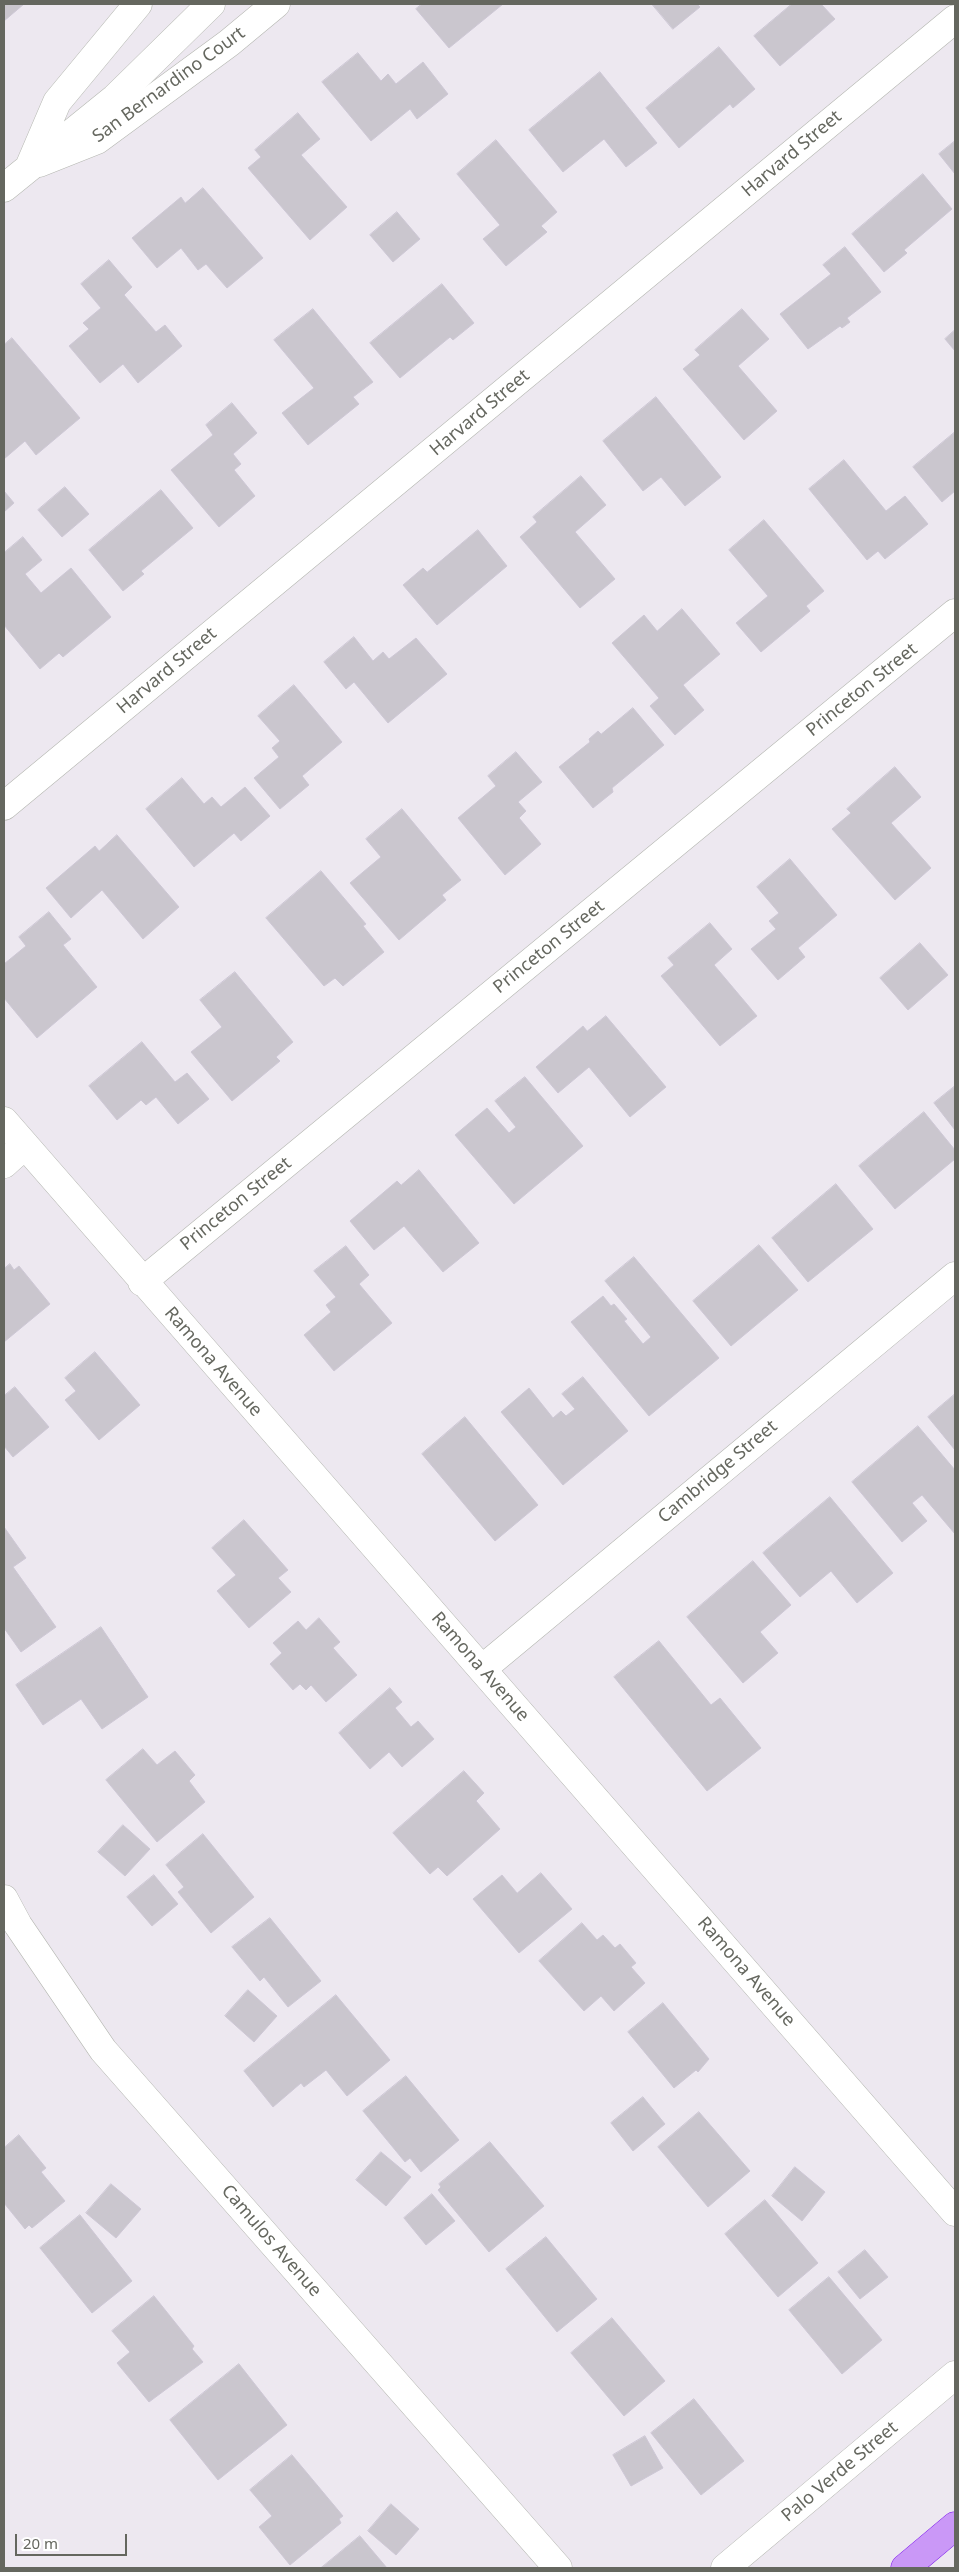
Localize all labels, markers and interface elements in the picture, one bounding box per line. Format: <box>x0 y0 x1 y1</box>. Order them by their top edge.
street label: San Bernardino Court <box>89 22 249 148</box>
street label: Harvard Street <box>738 106 846 202</box>
street label: Harvard Street <box>426 365 534 461</box>
street label: Harvard Street <box>113 623 221 719</box>
street label: Princeton Street <box>802 639 922 741</box>
street label: Princeton Street <box>489 896 609 998</box>
street label: Princeton Street <box>176 1153 296 1255</box>
street label: Ramona Avenue <box>160 1303 266 1421</box>
street label: Cambridge Street <box>654 1416 782 1528</box>
street label: Ramona Avenue <box>427 1608 533 1726</box>
street label: Ramona Avenue <box>693 1913 799 2031</box>
street label: Camulos Avenue <box>216 2181 326 2301</box>
street label: Palo Verde Street <box>778 2417 902 2527</box>
scale bar <box>18 2524 130 2556</box>
text: 20 m <box>23 2533 58 2553</box>

